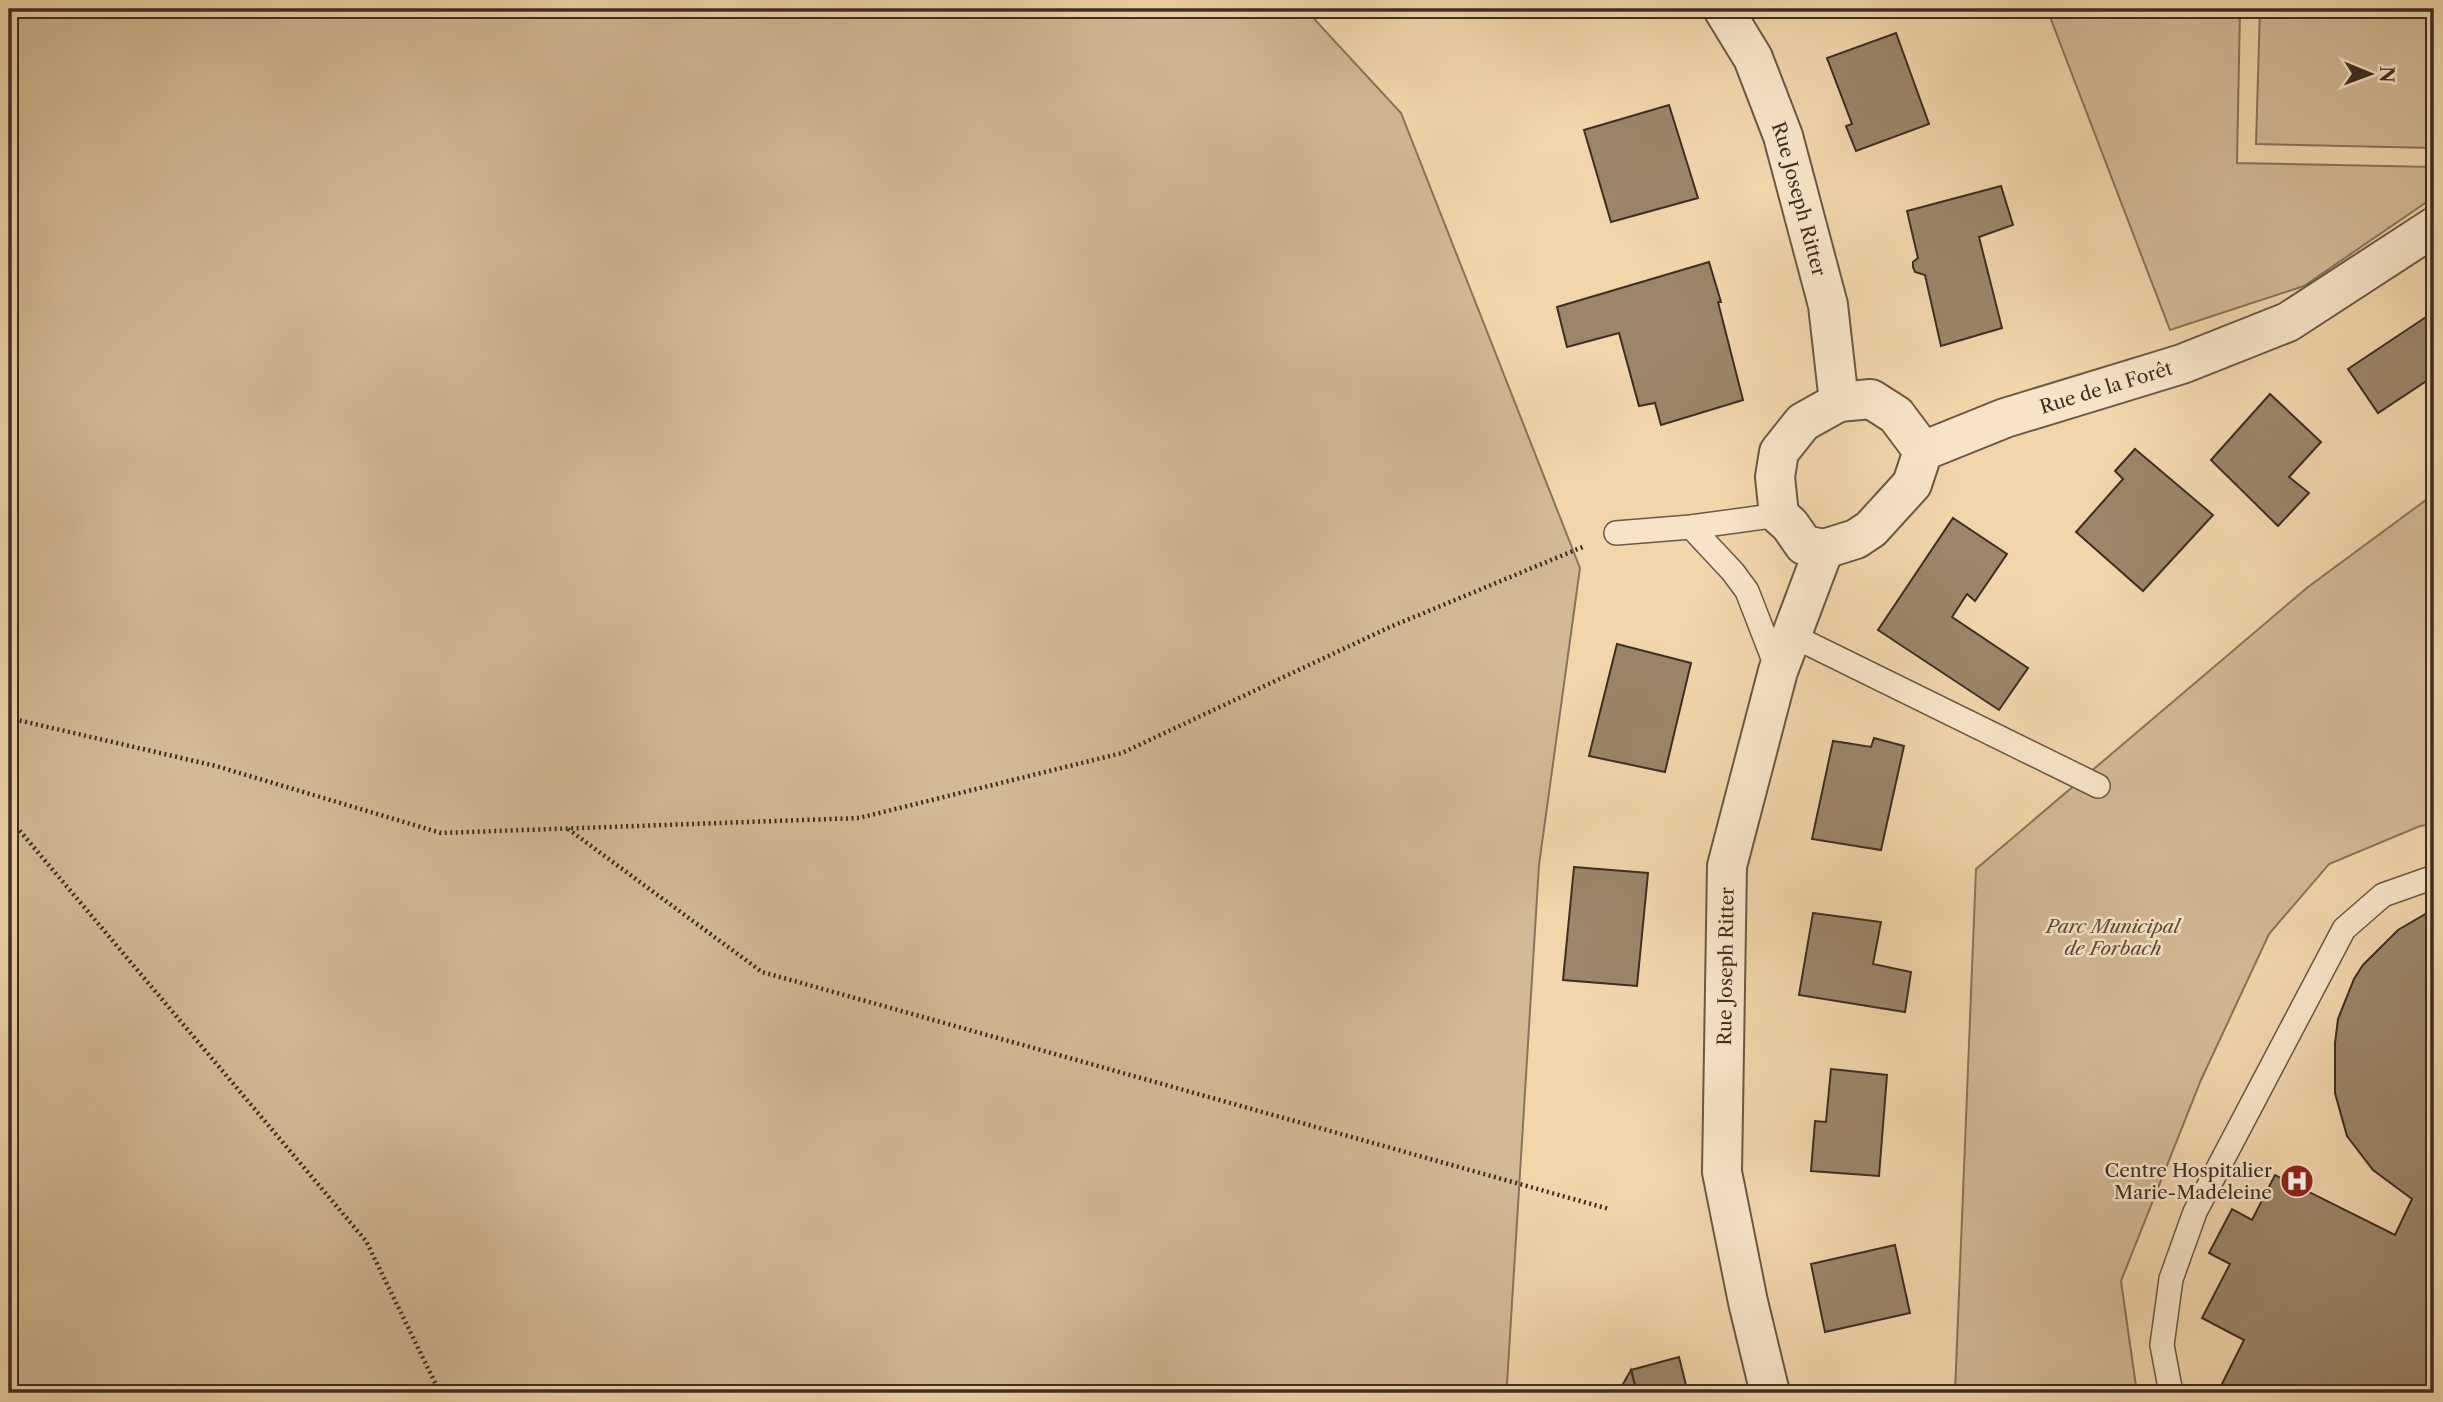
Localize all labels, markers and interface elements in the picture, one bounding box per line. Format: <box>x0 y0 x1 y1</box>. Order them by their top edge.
north arrow <box>2334 38 2404 108</box>
text: N <box>2375 66 2398 83</box>
street label: Rue Joseph Ritter <box>1767 119 1831 279</box>
street label: Rue de la Forêt <box>2037 357 2176 419</box>
street label: Rue Joseph Ritter <box>1713 887 1739 1046</box>
park label: Parc Municipal de Forbach <box>2044 915 2182 960</box>
place label: Centre Hospitalier Marie-Madeleine <box>2105 1159 2272 1204</box>
hospital icon: Centre Hospitalier Marie-Madeleine <box>2278 1162 2316 1200</box>

